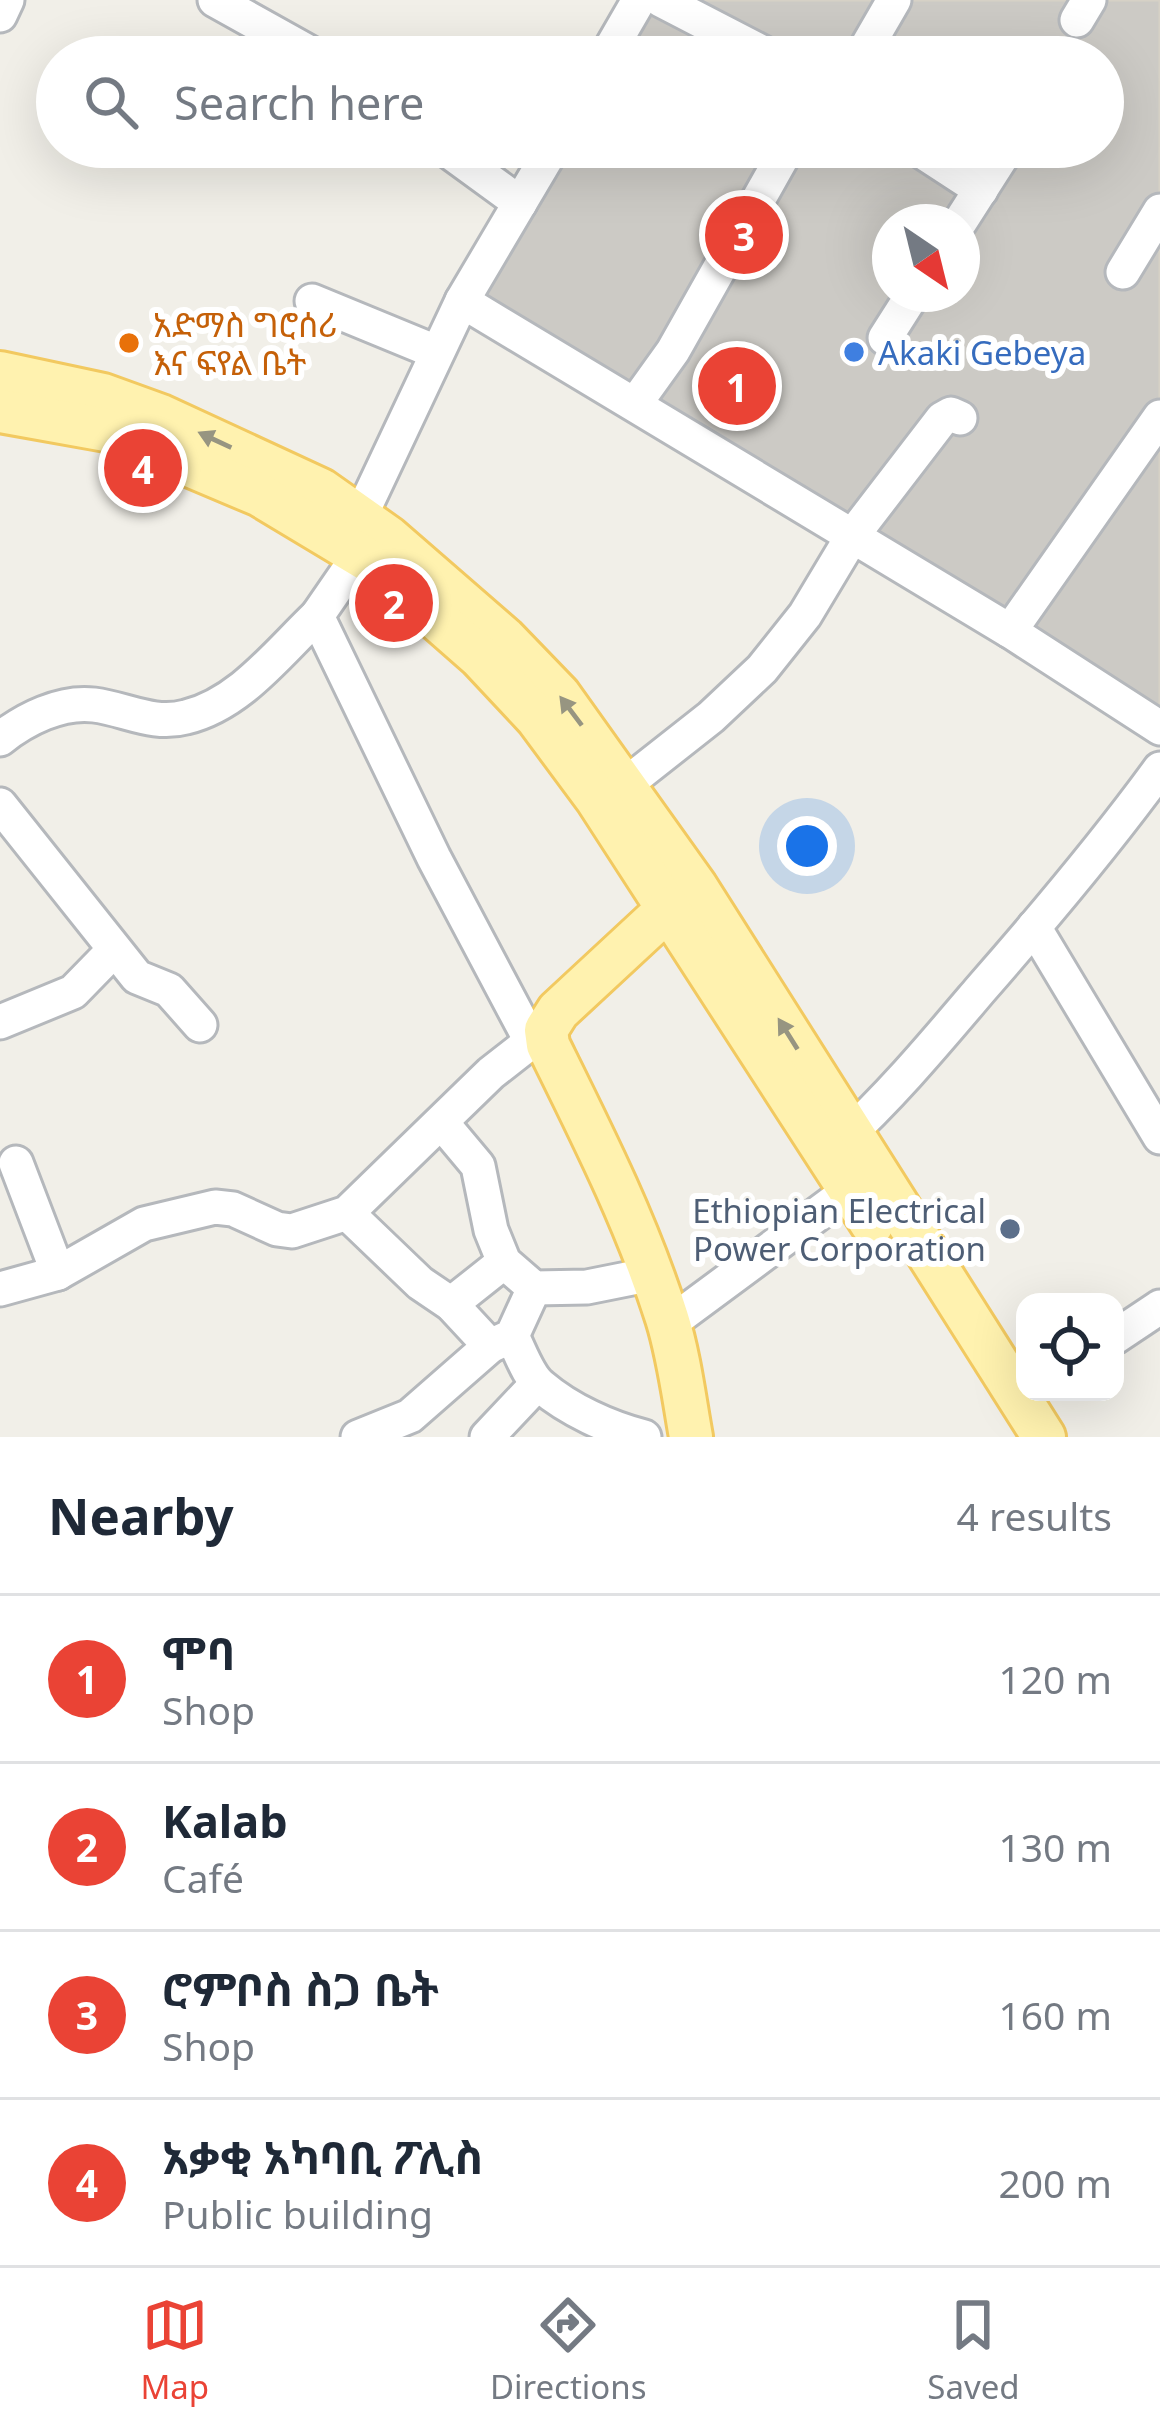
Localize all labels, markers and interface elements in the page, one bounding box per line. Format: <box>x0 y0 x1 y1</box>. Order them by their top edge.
search box <box>36 36 1124 168</box>
icon: search <box>78 69 144 135</box>
text: Search here <box>174 72 424 133</box>
pin: 3 <box>705 190 783 280</box>
north arrow <box>872 204 980 312</box>
place label: አድማስ ግሮሰሪ እና ፍየል ቤት <box>153 302 337 385</box>
marker: አድማስ ግሮሰሪ እና ፍየል ቤት <box>116 330 142 356</box>
place label: Akaki Gebeya <box>878 330 1086 375</box>
marker: Akaki Gebeya <box>841 339 867 365</box>
pin: 1 <box>698 341 776 431</box>
pin: 4 <box>104 423 182 513</box>
one-way arrow <box>197 430 232 450</box>
pin: 2 <box>355 558 433 648</box>
one-way arrow <box>559 695 583 726</box>
your location <box>777 816 837 876</box>
one-way arrow <box>778 1018 800 1050</box>
place label: Ethiopian Electrical Power Corporation <box>692 1188 986 1271</box>
marker: Ethiopian Electrical Power Corporation <box>997 1216 1023 1242</box>
map controls <box>1016 1293 1124 1401</box>
button: locate <box>1016 1293 1124 1401</box>
text: Nearby <box>48 1480 234 1550</box>
text: 4 results <box>957 1489 1112 1542</box>
text: ሞባ <box>162 1622 236 1683</box>
text: 1 <box>76 1652 98 1705</box>
text: 120 m <box>998 1652 1112 1705</box>
text: Shop <box>162 1683 255 1736</box>
text: Kalab <box>162 1790 288 1851</box>
text: 2 <box>76 1820 98 1873</box>
text: 130 m <box>998 1820 1112 1873</box>
text: Café <box>162 1851 244 1904</box>
text: ሮምቦስ ስጋ ቤት <box>162 1958 439 2019</box>
text: 3 <box>76 1988 98 2041</box>
text: 160 m <box>998 1988 1112 2041</box>
text: Shop <box>162 2019 255 2072</box>
text: አቃቂ አካባቢ ፖሊስ <box>162 2126 483 2187</box>
text: 4 <box>76 2156 98 2209</box>
text: 200 m <box>998 2156 1112 2209</box>
text: Public building <box>162 2187 433 2240</box>
tab: Map <box>140 2292 209 2409</box>
tab: Directions <box>490 2292 647 2409</box>
tab: Saved <box>927 2292 1020 2409</box>

